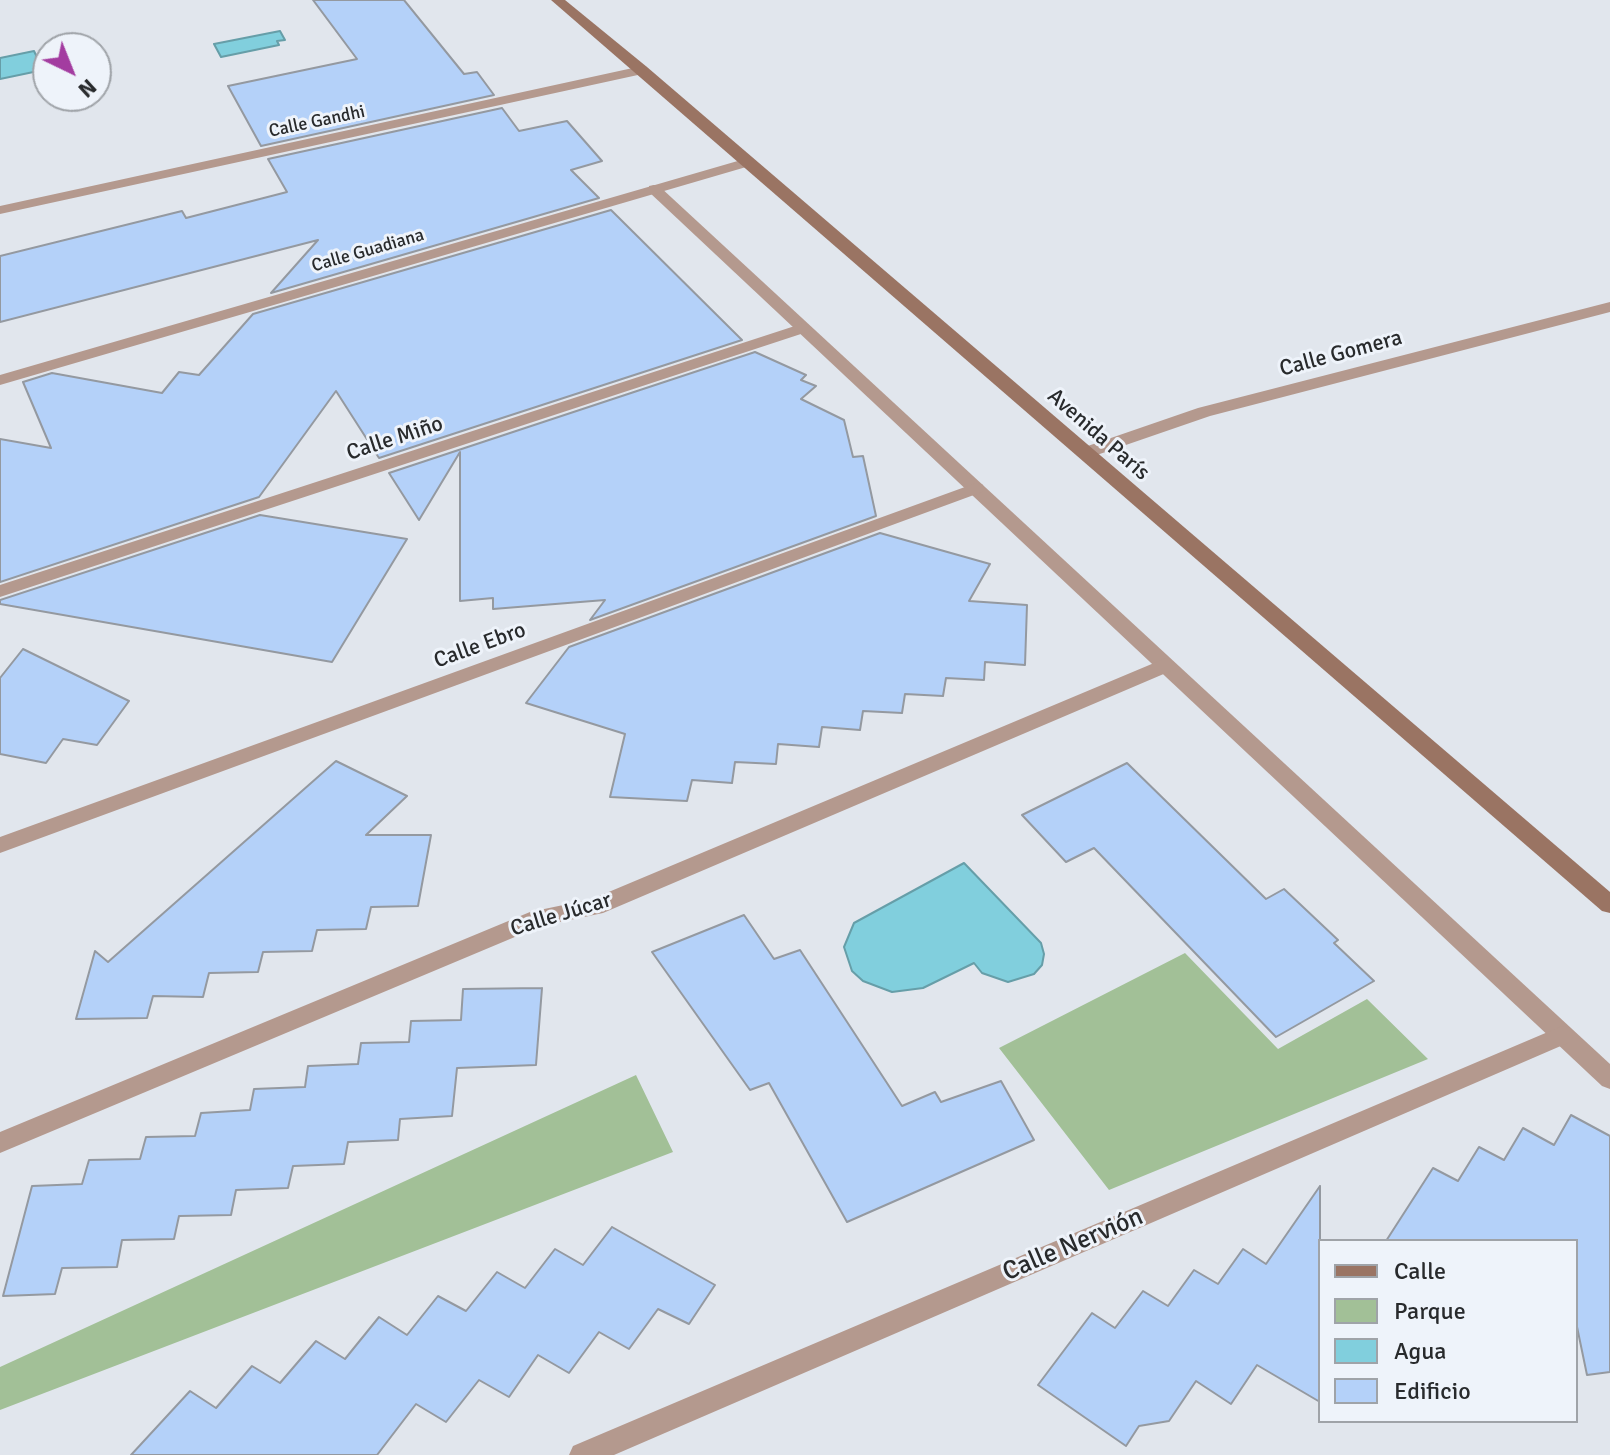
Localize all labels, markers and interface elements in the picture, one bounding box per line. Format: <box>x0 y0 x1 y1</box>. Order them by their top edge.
north arrow <box>32 32 112 112</box>
text: N <box>73 73 102 104</box>
street label: Calle Gandhi <box>267 101 367 143</box>
street label: Calle Guadiana <box>309 225 427 277</box>
street label: Calle Gomera <box>1277 325 1405 383</box>
street label: Avenida París <box>1042 383 1154 487</box>
street label: Calle Miño <box>343 411 447 467</box>
street label: Calle Ebro <box>430 617 530 675</box>
street label: Calle Júcar <box>507 887 615 943</box>
street label: Calle Nervión <box>998 1201 1148 1289</box>
legend <box>1318 1239 1578 1423</box>
text: Calle <box>1394 1256 1446 1286</box>
text: Parque <box>1394 1296 1466 1326</box>
text: Agua <box>1394 1336 1446 1366</box>
text: Edificio <box>1394 1376 1471 1406</box>

